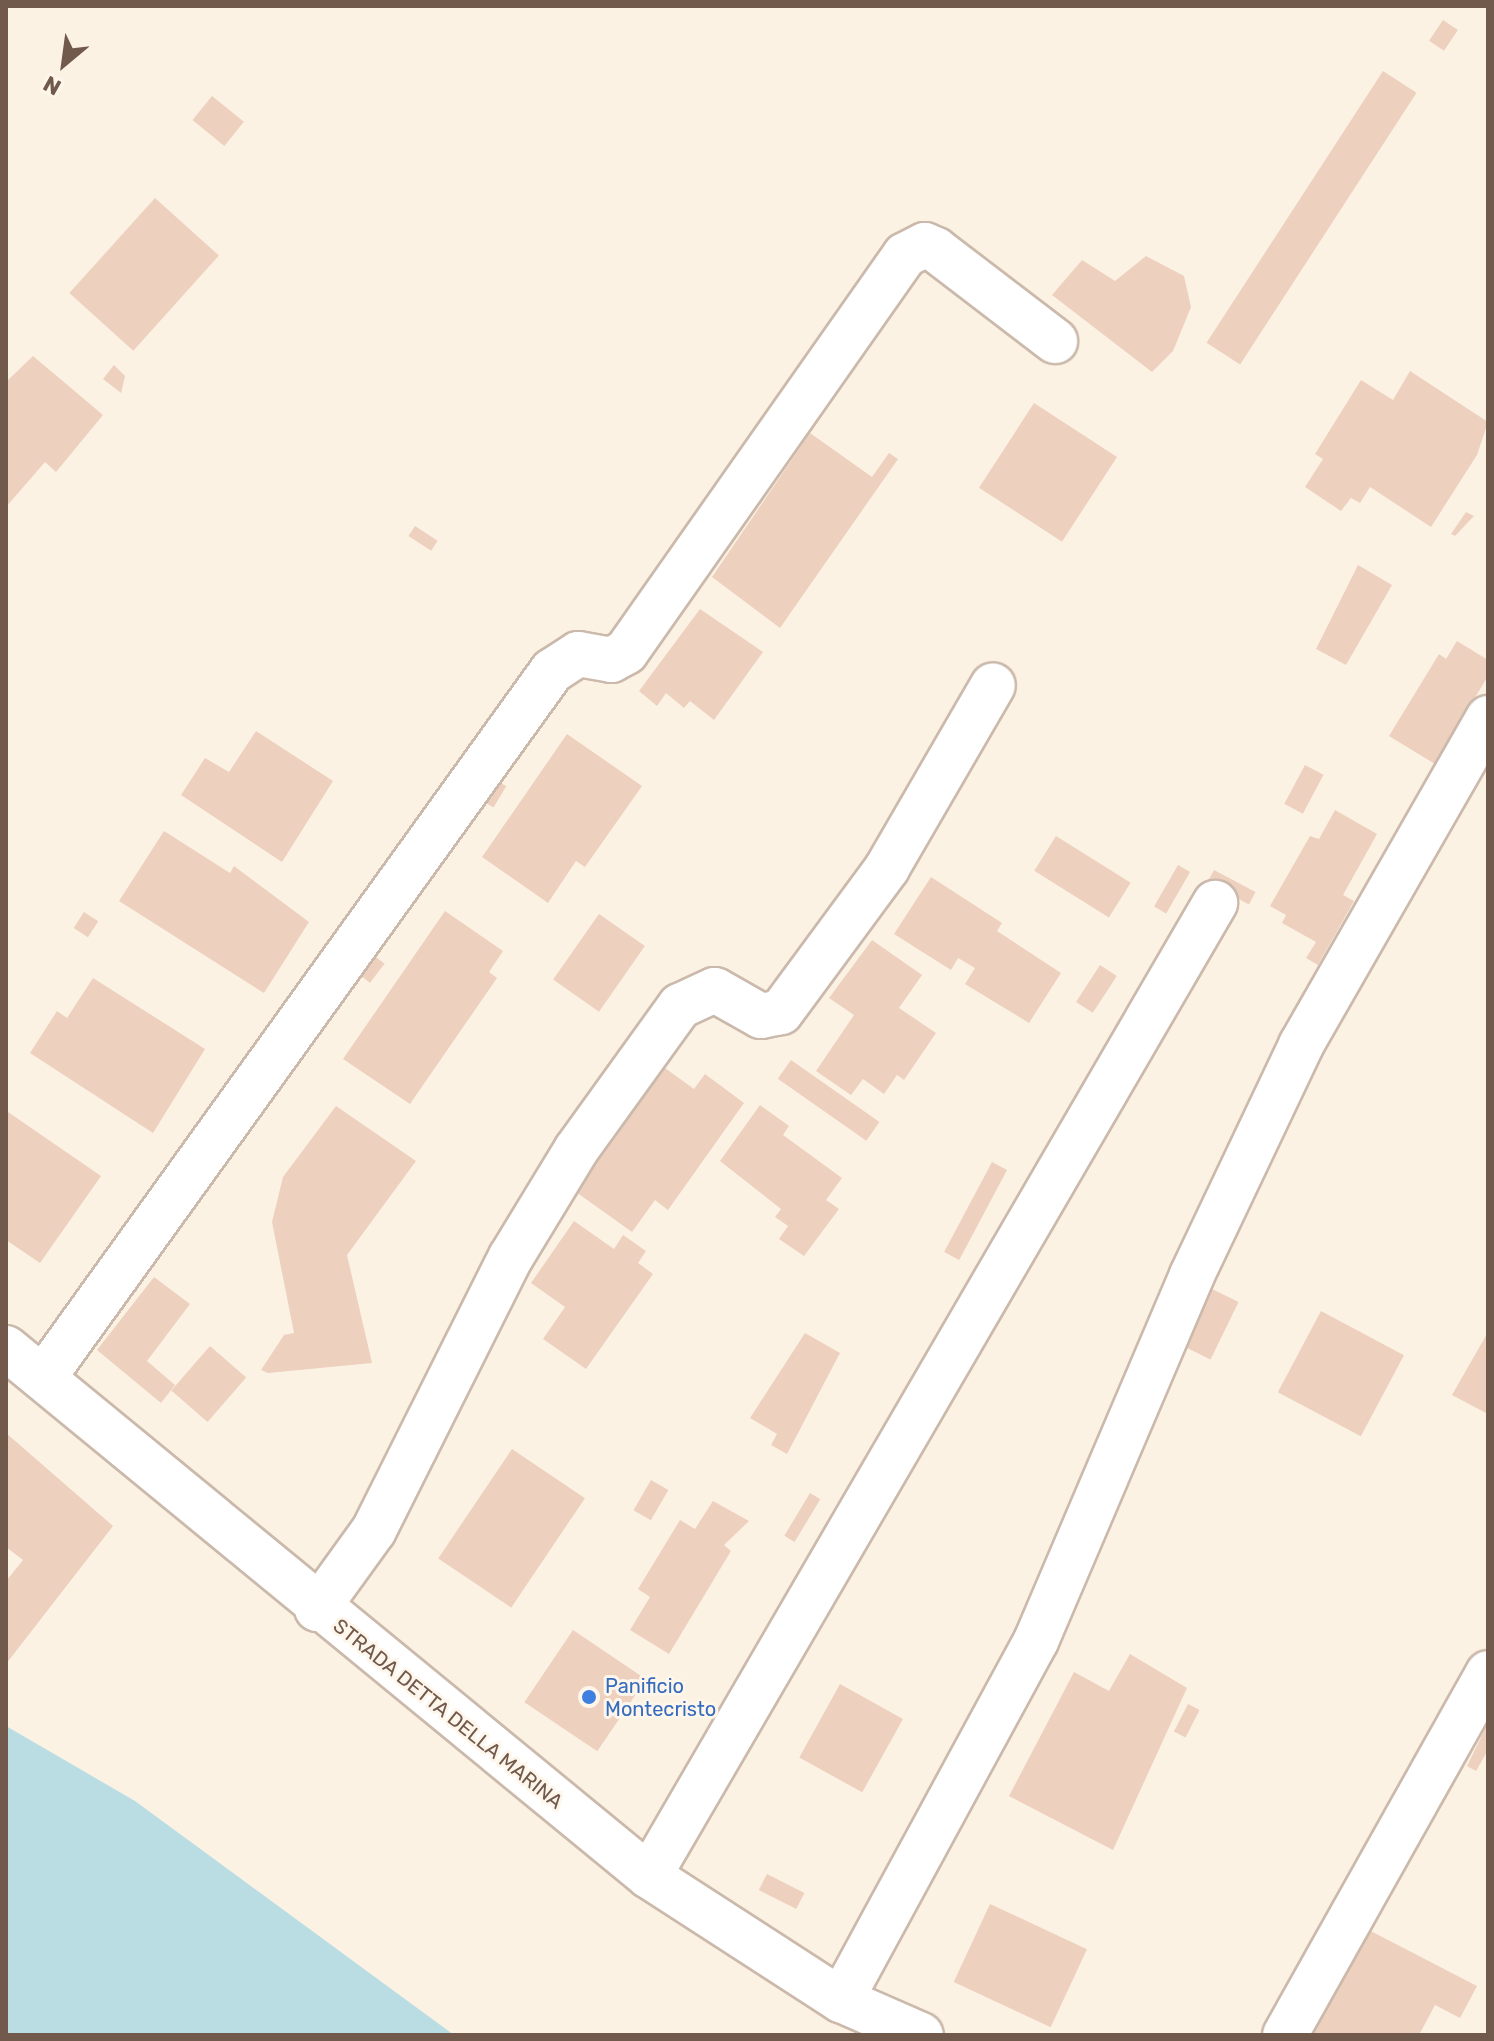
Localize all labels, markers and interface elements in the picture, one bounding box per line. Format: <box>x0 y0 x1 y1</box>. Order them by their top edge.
north arrow <box>24 24 104 104</box>
text: N <box>39 70 66 101</box>
street label: STRADA DETTA DELLA MARINA <box>328 1613 568 1815</box>
place label: Panificio Montecristo <box>605 1674 716 1721</box>
marker: Panificio Montecristo <box>580 1688 598 1706</box>

